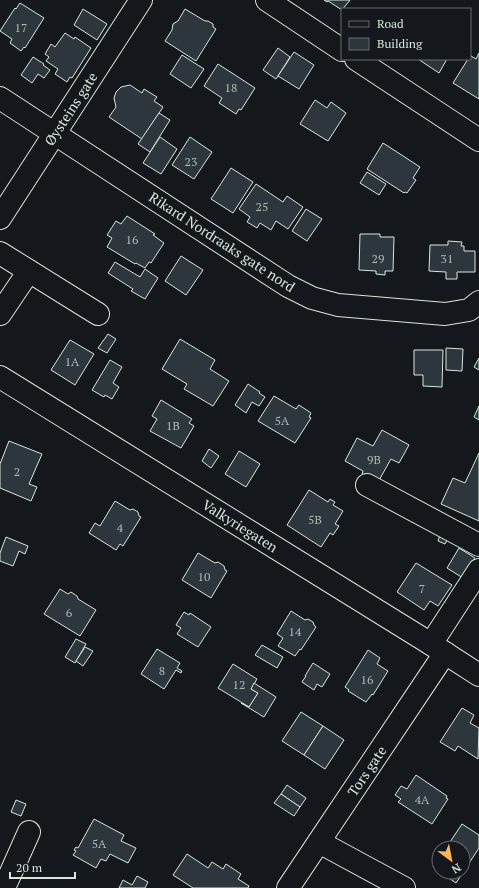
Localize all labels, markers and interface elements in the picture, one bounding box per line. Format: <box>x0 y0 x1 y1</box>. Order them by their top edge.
legend <box>341 8 471 60</box>
text: Road <box>377 16 404 31</box>
house number: 17 <box>15 20 27 35</box>
text: Building <box>377 36 423 51</box>
street label: Øysteins gate <box>40 68 102 149</box>
house number: 18 <box>225 80 237 95</box>
house number: 23 <box>185 154 197 169</box>
street label: Rikard Nordraaks gate nord <box>146 187 299 296</box>
house number: 25 <box>256 199 268 214</box>
house number: 16 <box>126 232 139 247</box>
house number: 29 <box>372 251 384 266</box>
house number: 31 <box>441 251 453 266</box>
house number: 1A <box>65 354 80 369</box>
house number: 5A <box>275 413 290 428</box>
house number: 1B <box>166 418 180 433</box>
house number: 9B <box>367 452 381 467</box>
house number: 2 <box>14 464 20 479</box>
street label: Valkyriegaten <box>199 495 282 557</box>
house number: 5B <box>308 512 322 527</box>
house number: 4 <box>117 520 124 535</box>
house number: 10 <box>198 569 210 584</box>
house number: 7 <box>419 581 425 596</box>
house number: 6 <box>66 605 73 620</box>
house number: 14 <box>289 624 302 639</box>
house number: 8 <box>159 663 165 678</box>
house number: 16 <box>361 672 374 687</box>
house number: 12 <box>233 677 245 692</box>
street label: Tors gate <box>343 742 390 800</box>
house number: 4A <box>415 792 430 807</box>
house number: 5A <box>92 836 107 851</box>
north arrow <box>431 840 471 880</box>
scale bar <box>10 854 75 880</box>
text: 20 m <box>16 860 43 875</box>
text: N <box>448 860 464 877</box>

